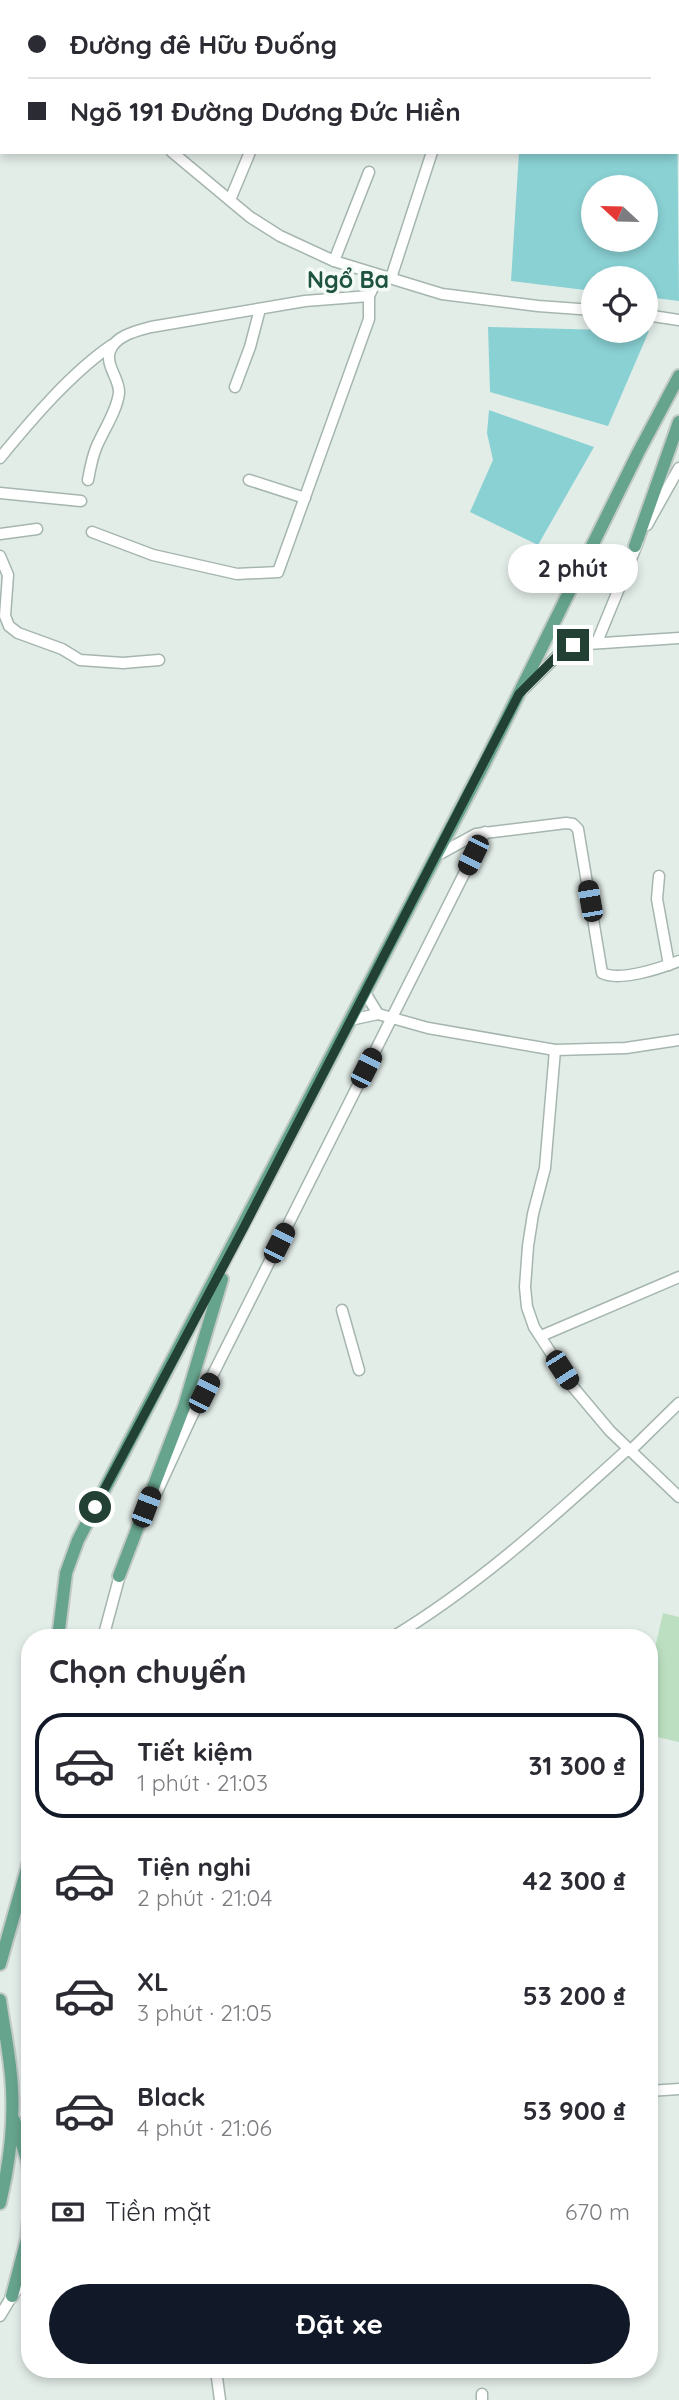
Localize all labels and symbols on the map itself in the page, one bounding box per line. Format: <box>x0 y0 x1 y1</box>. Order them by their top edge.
north arrow <box>581 175 658 252</box>
district label: Ngổ Ba <box>307 265 389 294</box>
callout: 2 phút <box>508 544 638 592</box>
route end <box>557 629 589 661</box>
car <box>455 832 492 878</box>
car <box>577 878 604 924</box>
car <box>348 1045 385 1091</box>
car <box>261 1220 298 1266</box>
car <box>542 1347 583 1393</box>
car <box>186 1370 223 1416</box>
car <box>129 1484 164 1530</box>
route start <box>79 1491 111 1523</box>

